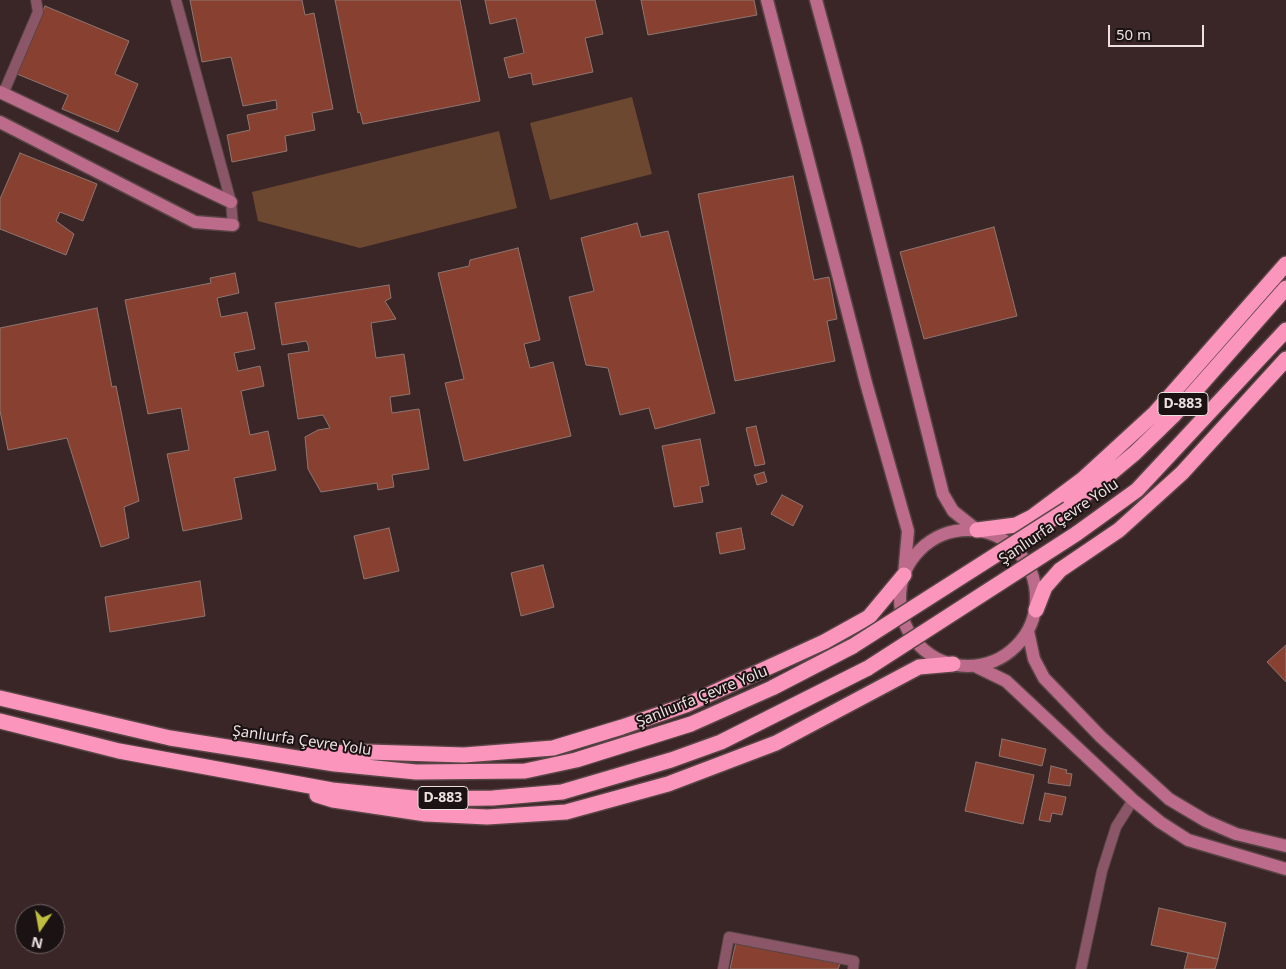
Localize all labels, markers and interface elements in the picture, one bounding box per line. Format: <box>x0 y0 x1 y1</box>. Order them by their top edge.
scale bar <box>1111 15 1207 47</box>
text: 50 m <box>1116 24 1151 44</box>
road number: D-883 <box>1158 392 1208 416</box>
street label: Şanlıurfa Çevre Yolu <box>996 475 1122 569</box>
street label: Şanlıurfa Çevre Yolu <box>634 662 770 732</box>
street label: Şanlıurfa Çevre Yolu <box>231 722 373 760</box>
road number: D-883 <box>418 786 468 810</box>
north arrow <box>15 904 65 954</box>
text: N <box>29 933 45 954</box>

